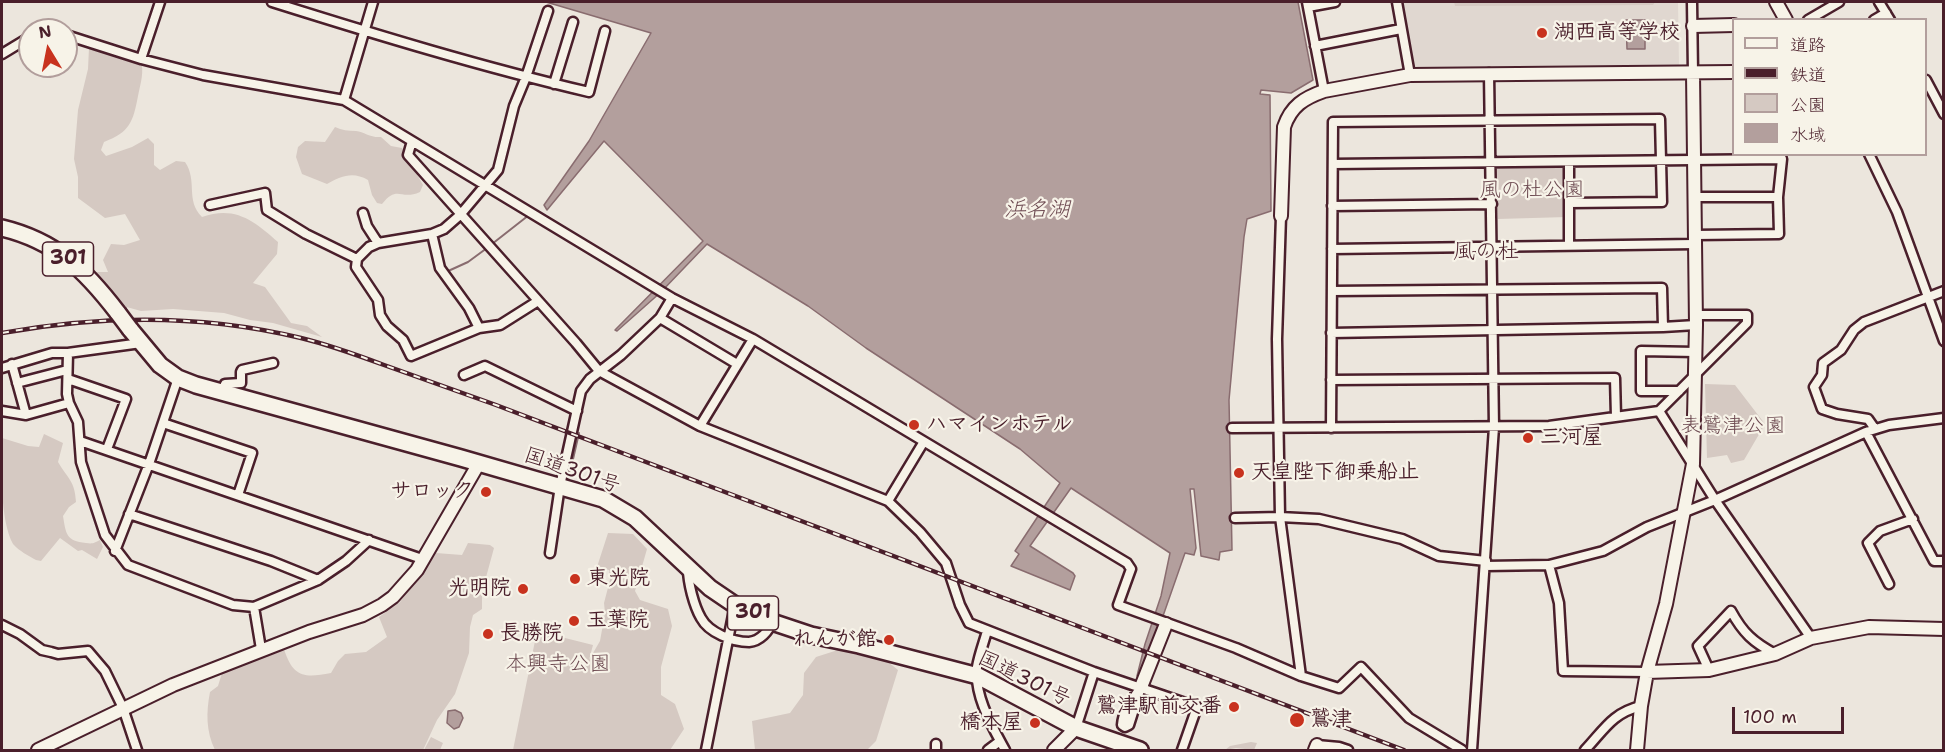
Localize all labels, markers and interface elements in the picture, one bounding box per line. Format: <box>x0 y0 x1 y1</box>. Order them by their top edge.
north arrow <box>18 18 78 78</box>
legend <box>1732 18 1927 156</box>
text: N <box>37 20 53 43</box>
place label: 湖西高等学校 <box>1554 20 1680 46</box>
marker: 湖西高等学校 <box>1535 26 1549 40</box>
text: 道路 <box>1790 33 1826 57</box>
text: 鉄道 <box>1790 63 1826 87</box>
text: 公園 <box>1790 93 1826 117</box>
text: 水域 <box>1790 123 1826 147</box>
park label: 風の杜公園 <box>1480 178 1584 204</box>
water label: 浜名湖 <box>1004 197 1070 223</box>
district label: 風の杜 <box>1453 239 1519 265</box>
road number: 301 <box>42 242 94 276</box>
place label: ハマインホテル <box>926 412 1073 438</box>
park label: 表鷲津公園 <box>1681 414 1785 440</box>
marker: ハマインホテル <box>907 418 921 432</box>
place label: 三河屋 <box>1540 425 1603 451</box>
marker: 三河屋 <box>1521 431 1535 445</box>
street label: 国道301号 <box>521 443 623 499</box>
place label: 天皇陛下御乗船止 <box>1251 460 1419 486</box>
marker: 天皇陛下御乗船止 <box>1232 466 1246 480</box>
place label: サロック <box>390 479 474 505</box>
marker: サロック <box>479 485 493 499</box>
place label: 東光院 <box>587 566 650 592</box>
marker: 東光院 <box>568 572 582 586</box>
place label: 光明院 <box>448 576 511 602</box>
marker: 光明院 <box>516 582 530 596</box>
road number: 301 <box>728 596 778 630</box>
place label: 玉葉院 <box>586 608 649 634</box>
marker: 玉葉院 <box>567 614 581 628</box>
place label: 長勝院 <box>500 621 563 647</box>
marker: 長勝院 <box>481 627 495 641</box>
place label: れんが館 <box>793 627 877 653</box>
marker: れんが館 <box>882 633 896 647</box>
street label: 国道301号 <box>973 646 1075 712</box>
park label: 本興寺公園 <box>506 652 610 678</box>
place label: 鷲津駅前交番 <box>1096 694 1222 720</box>
scale bar <box>1735 695 1848 733</box>
marker: 鷲津駅前交番 <box>1227 700 1241 714</box>
text: 100 m <box>1743 705 1797 729</box>
place label: 鷲津 <box>1310 707 1352 733</box>
place label: 橋本屋 <box>960 710 1023 736</box>
marker: 鷲津 <box>1288 711 1306 729</box>
marker: 橋本屋 <box>1028 716 1042 730</box>

